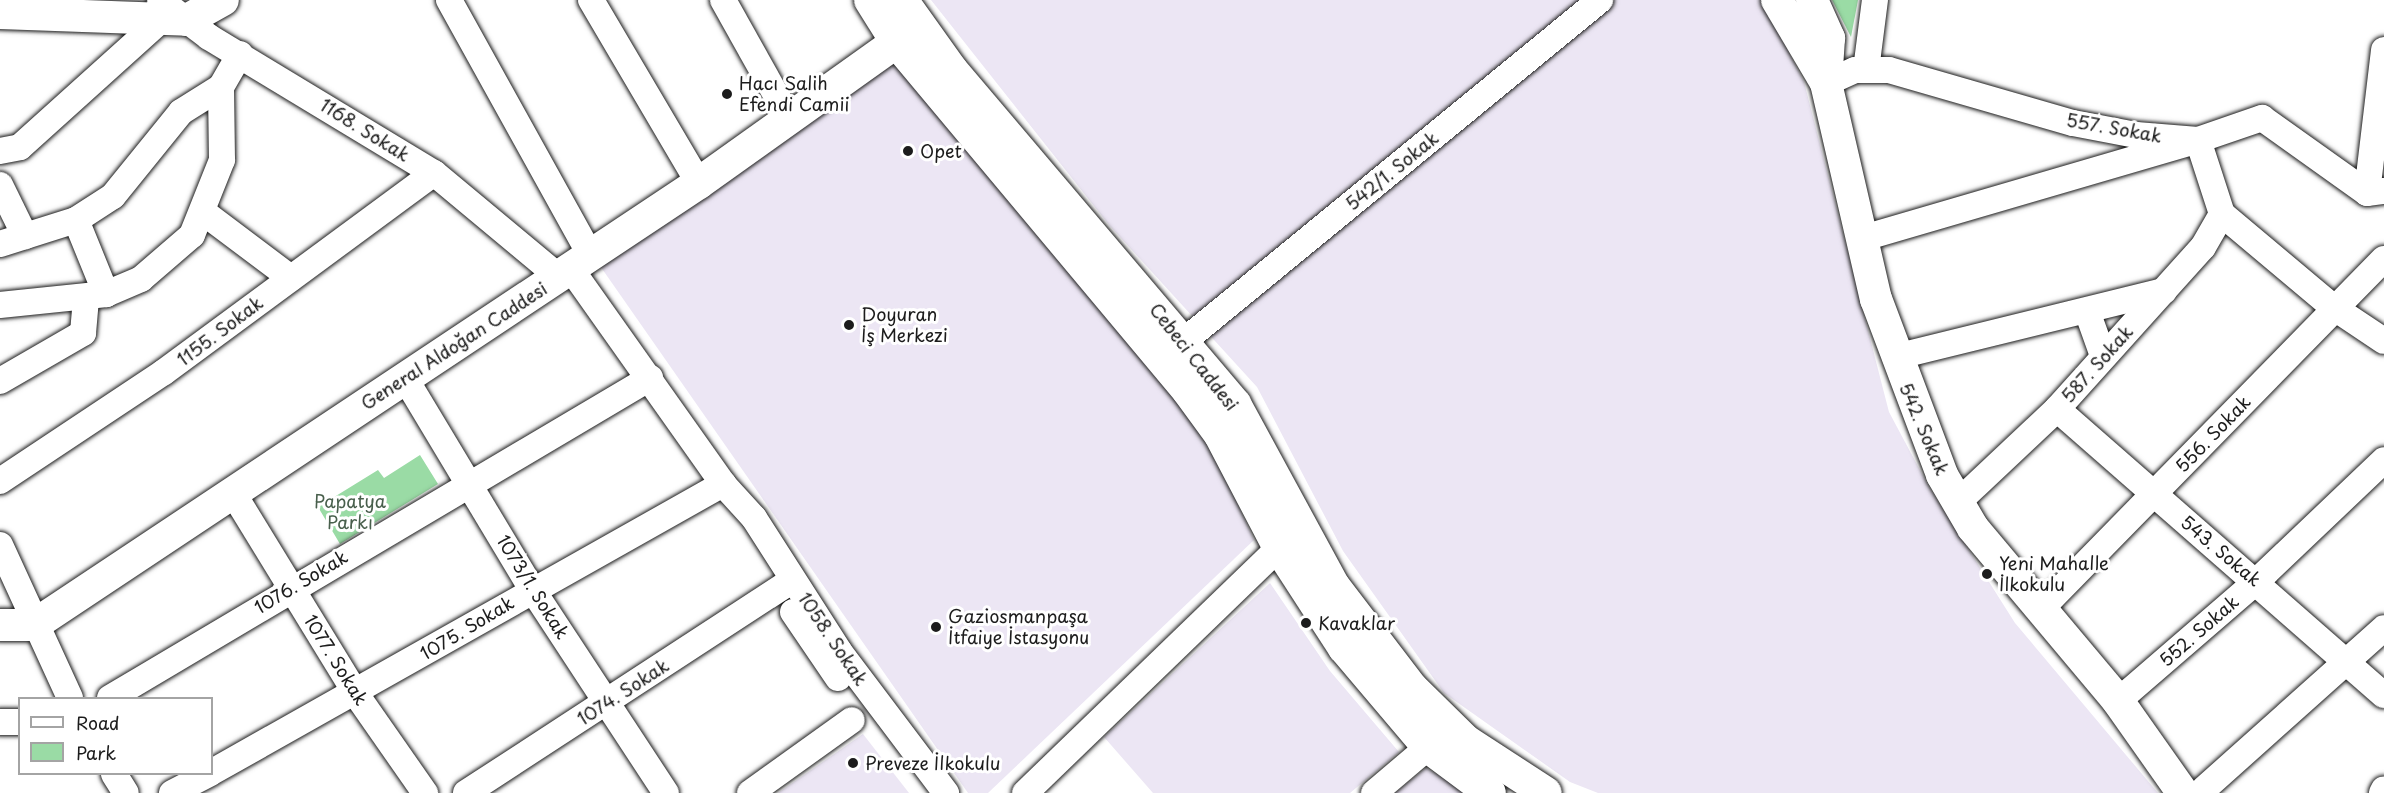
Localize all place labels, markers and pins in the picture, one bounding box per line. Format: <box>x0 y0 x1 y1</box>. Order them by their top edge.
place label: Hacı Salih Efendi Camii <box>739 73 849 116</box>
marker: Hacı Salih Efendi Camii <box>720 87 734 101</box>
place label: Opet <box>920 140 962 162</box>
marker: Opet <box>901 144 915 158</box>
place label: Doyuran İş Merkezi <box>861 304 948 346</box>
marker: Doyuran İş Merkezi <box>842 318 856 332</box>
place label: Yeni Mahalle İlkokulu <box>1999 553 2109 596</box>
marker: Yeni Mahalle İlkokulu <box>1980 567 1994 581</box>
place label: Gaziosmanpaşa İtfaiye İstasyonu <box>948 606 1090 648</box>
place label: Kavaklar <box>1318 612 1395 634</box>
marker: Kavaklar <box>1299 616 1313 630</box>
marker: Gaziosmanpaşa İtfaiye İstasyonu <box>929 620 943 634</box>
place label: Preveze İlkokulu <box>865 752 1001 774</box>
marker: Preveze İlkokulu <box>846 756 860 770</box>

